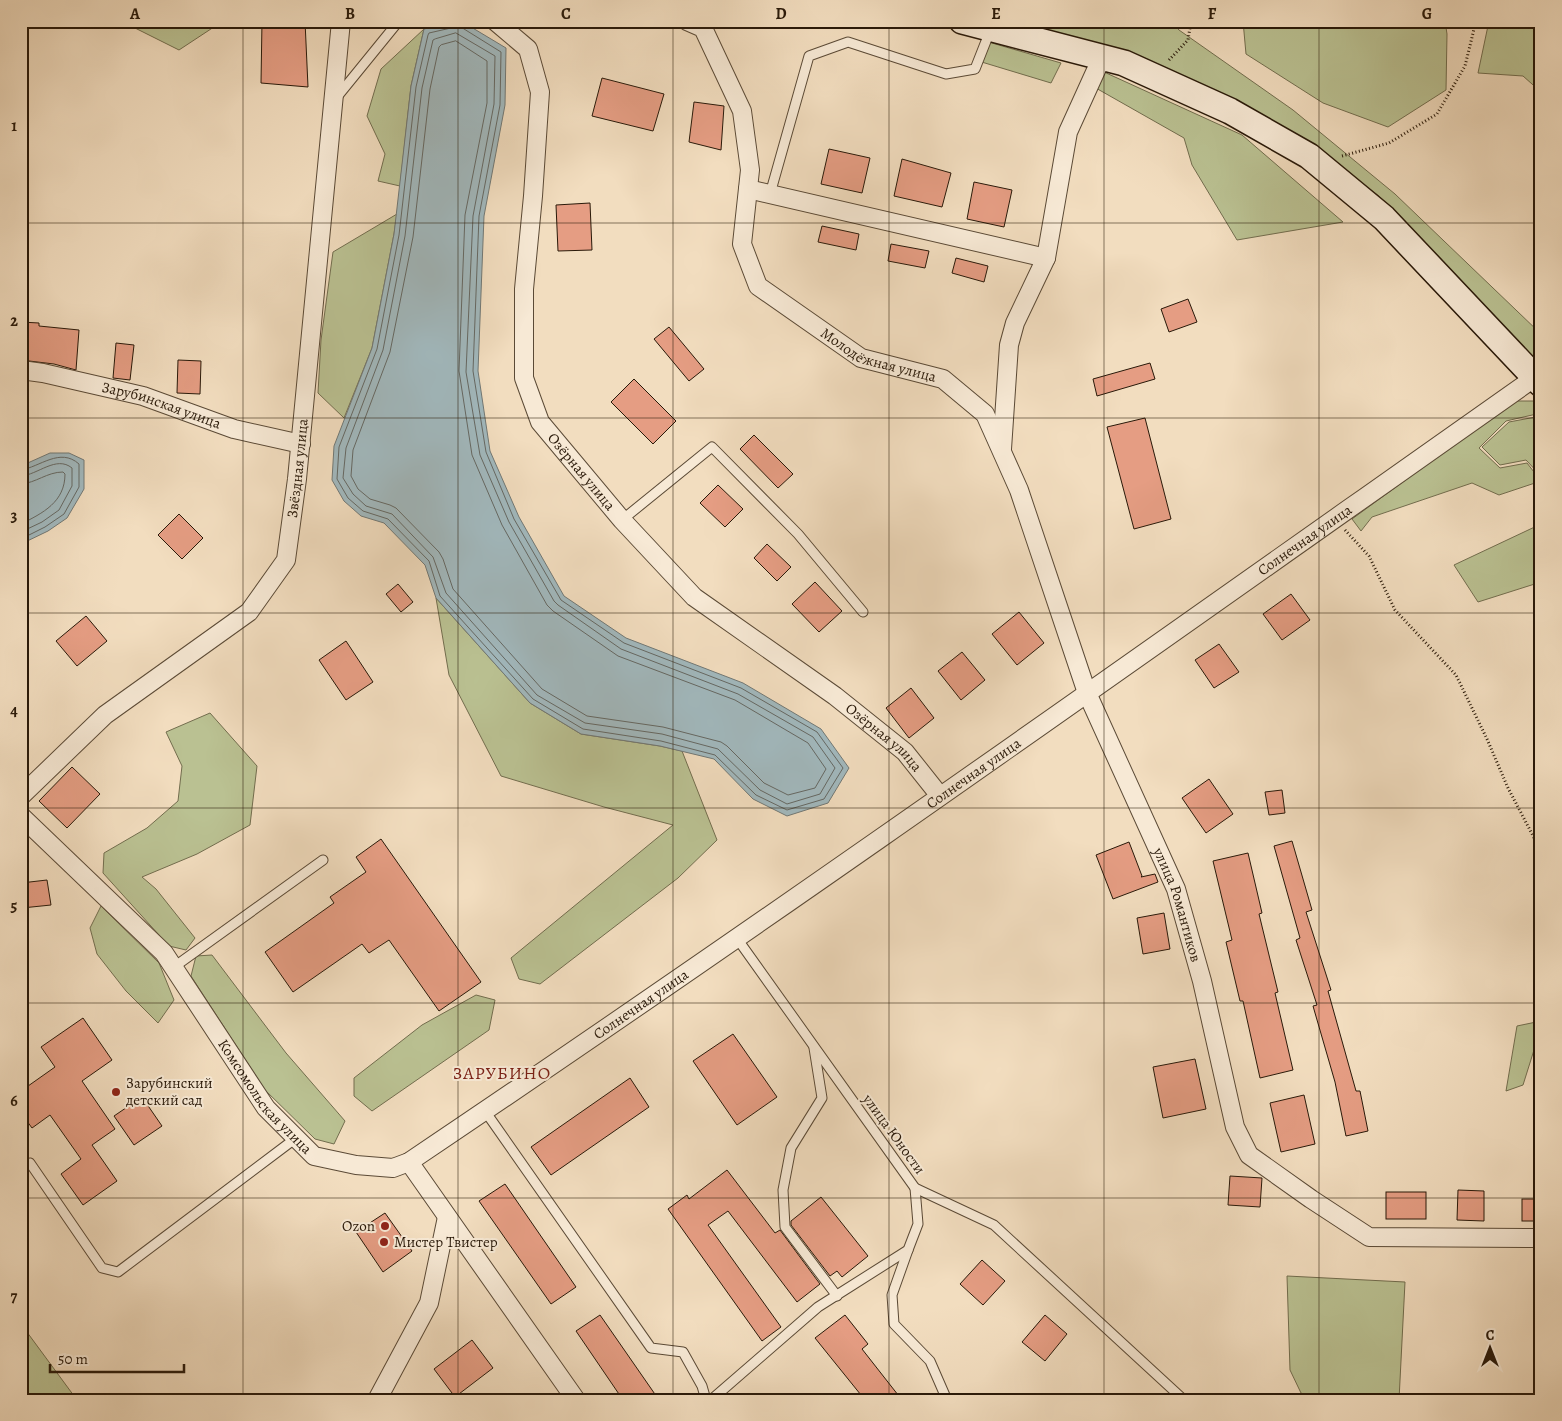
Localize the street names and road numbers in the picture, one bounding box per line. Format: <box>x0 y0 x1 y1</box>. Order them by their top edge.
street label: Молодёжная улица <box>817 323 939 387</box>
street label: Зарубинская улица <box>100 377 224 433</box>
street label: Звёздная улица <box>282 418 313 519</box>
street label: Озёрная улица <box>543 428 620 515</box>
street label: Солнечная улица <box>1254 500 1356 580</box>
street label: Озёрная улица <box>841 698 927 776</box>
street label: Солнечная улица <box>922 733 1025 813</box>
street label: улица Романтиков <box>1148 843 1206 964</box>
street label: Солнечная улица <box>589 965 692 1044</box>
street label: Комсомольская улица <box>213 1035 316 1158</box>
street label: улица Юности <box>858 1089 930 1178</box>

